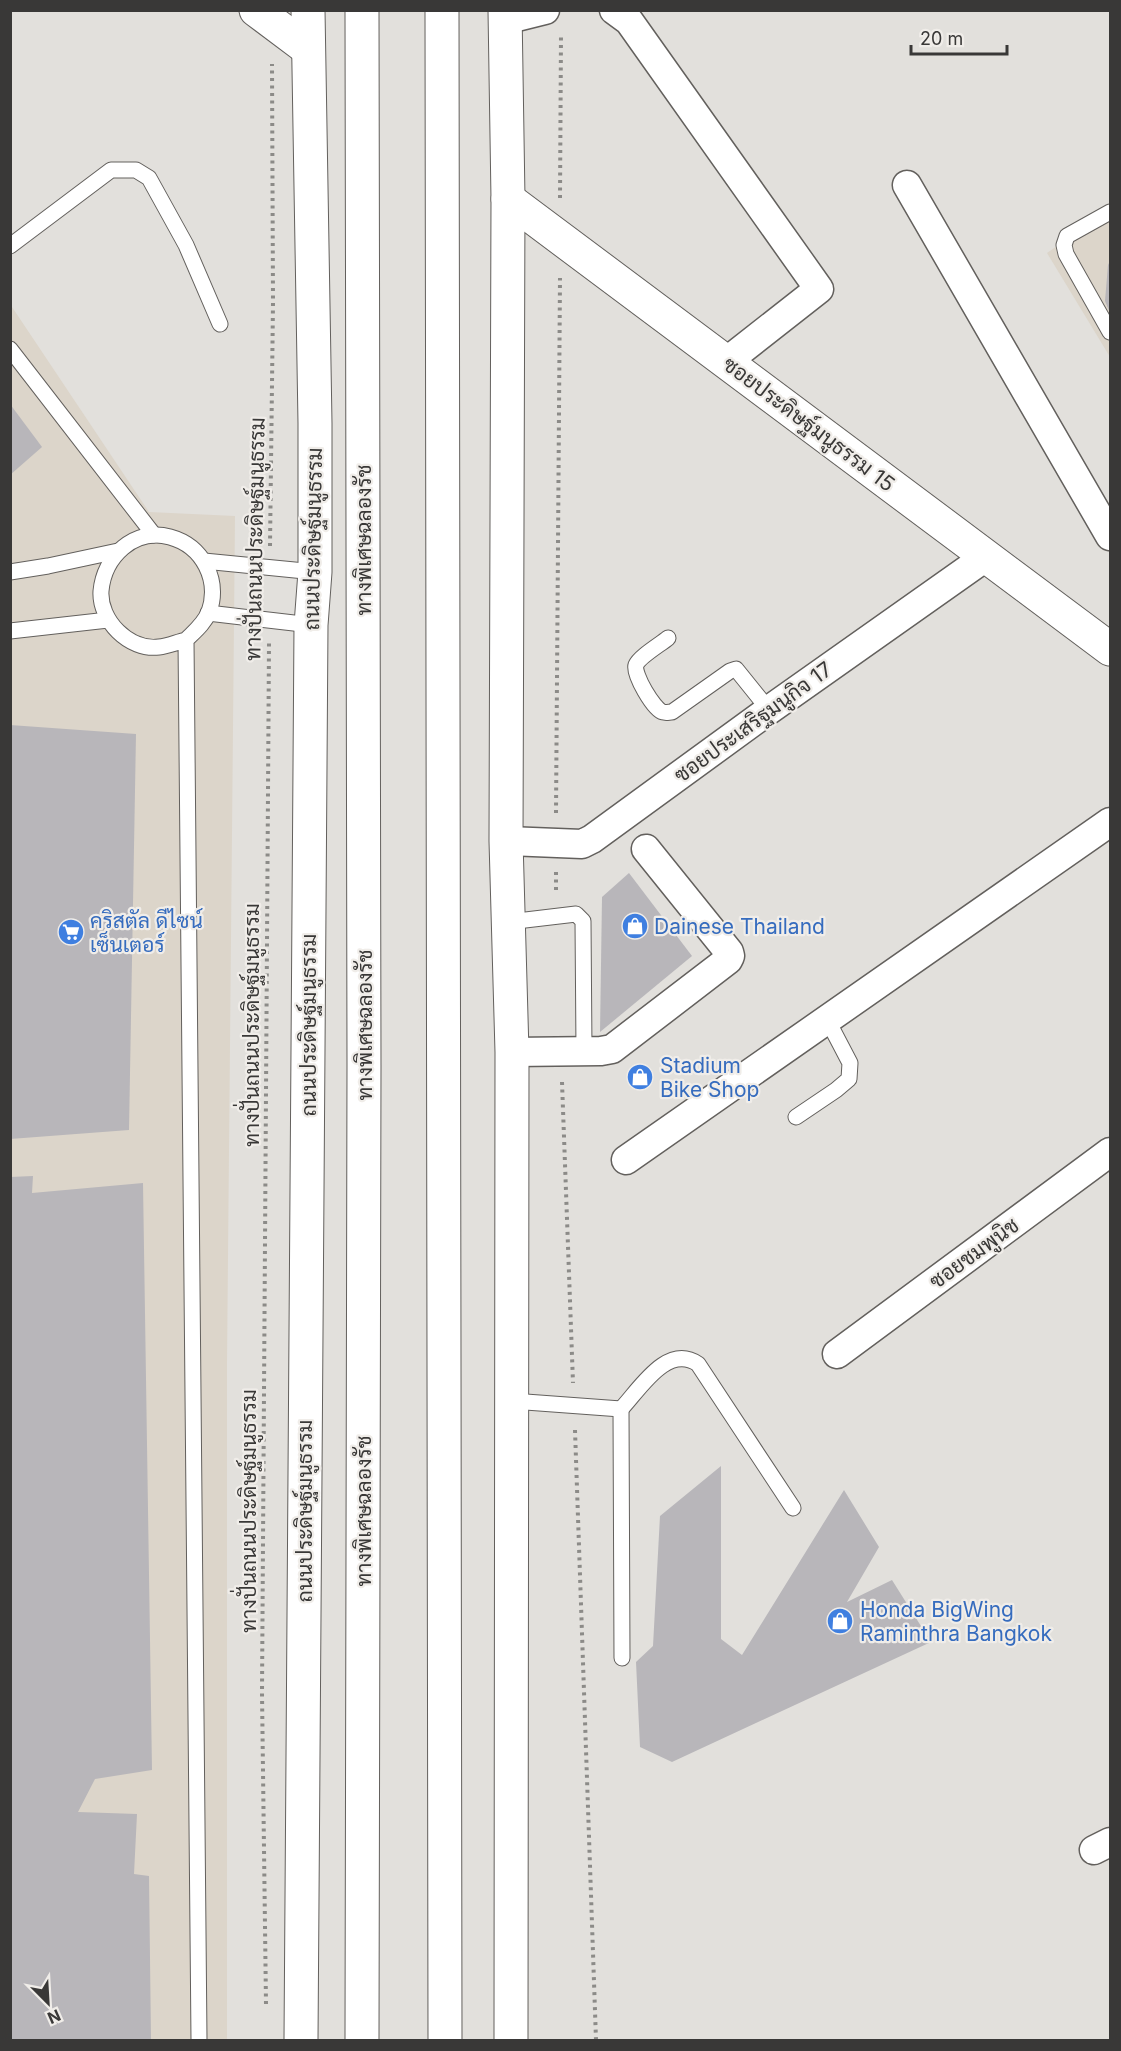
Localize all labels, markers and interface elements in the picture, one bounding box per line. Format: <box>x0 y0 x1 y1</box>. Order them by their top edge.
scale bar <box>911 18 1007 56</box>
text: 20 m <box>920 28 963 49</box>
street label: ซอยประดิษฐ์มนูธรรม 15 <box>716 350 900 499</box>
street label: ทางปั่นถนนประดิษฐ์มนูธรรม <box>234 417 273 661</box>
street label: ถนนประดิษฐ์มนูธรรม <box>298 447 330 631</box>
street label: ทางพิเศษฉลองรัช <box>351 465 376 615</box>
street label: ซอยประเสริฐมนูกิจ 17 <box>669 656 839 790</box>
street label: ทางปั่นถนนประดิษฐ์มนูธรรม <box>232 903 267 1147</box>
place label: คริสตัล ดีไซน์ เซ็นเตอร์ <box>90 907 203 957</box>
shop icon: Dainese Thailand <box>620 911 650 941</box>
place label: Dainese Thailand <box>654 914 825 939</box>
supermarket icon: คริสตัล ดีไซน์ เซ็นเตอร์ <box>56 917 86 947</box>
street label: ถนนประดิษฐ์มนูธรรม <box>295 934 324 1116</box>
street label: ทางพิเศษฉลองรัช <box>352 950 377 1100</box>
place label: Stadium Bike Shop <box>660 1053 759 1102</box>
shop icon: Stadium Bike Shop <box>625 1062 655 1092</box>
street label: ซอยชมพูนิช <box>925 1212 1025 1296</box>
street label: ทางปั่นถนนประดิษฐ์มนูธรรม <box>229 1389 264 1633</box>
street label: ถนนประดิษฐ์มนูธรรม <box>291 1420 320 1602</box>
street label: ทางพิเศษฉลองรัช <box>351 1436 376 1586</box>
place label: Honda BigWing Raminthra Bangkok <box>860 1597 1052 1646</box>
shop icon: Honda BigWing Raminthra Bangkok <box>825 1606 855 1636</box>
north arrow <box>18 1973 78 2033</box>
text: N <box>44 2005 64 2028</box>

